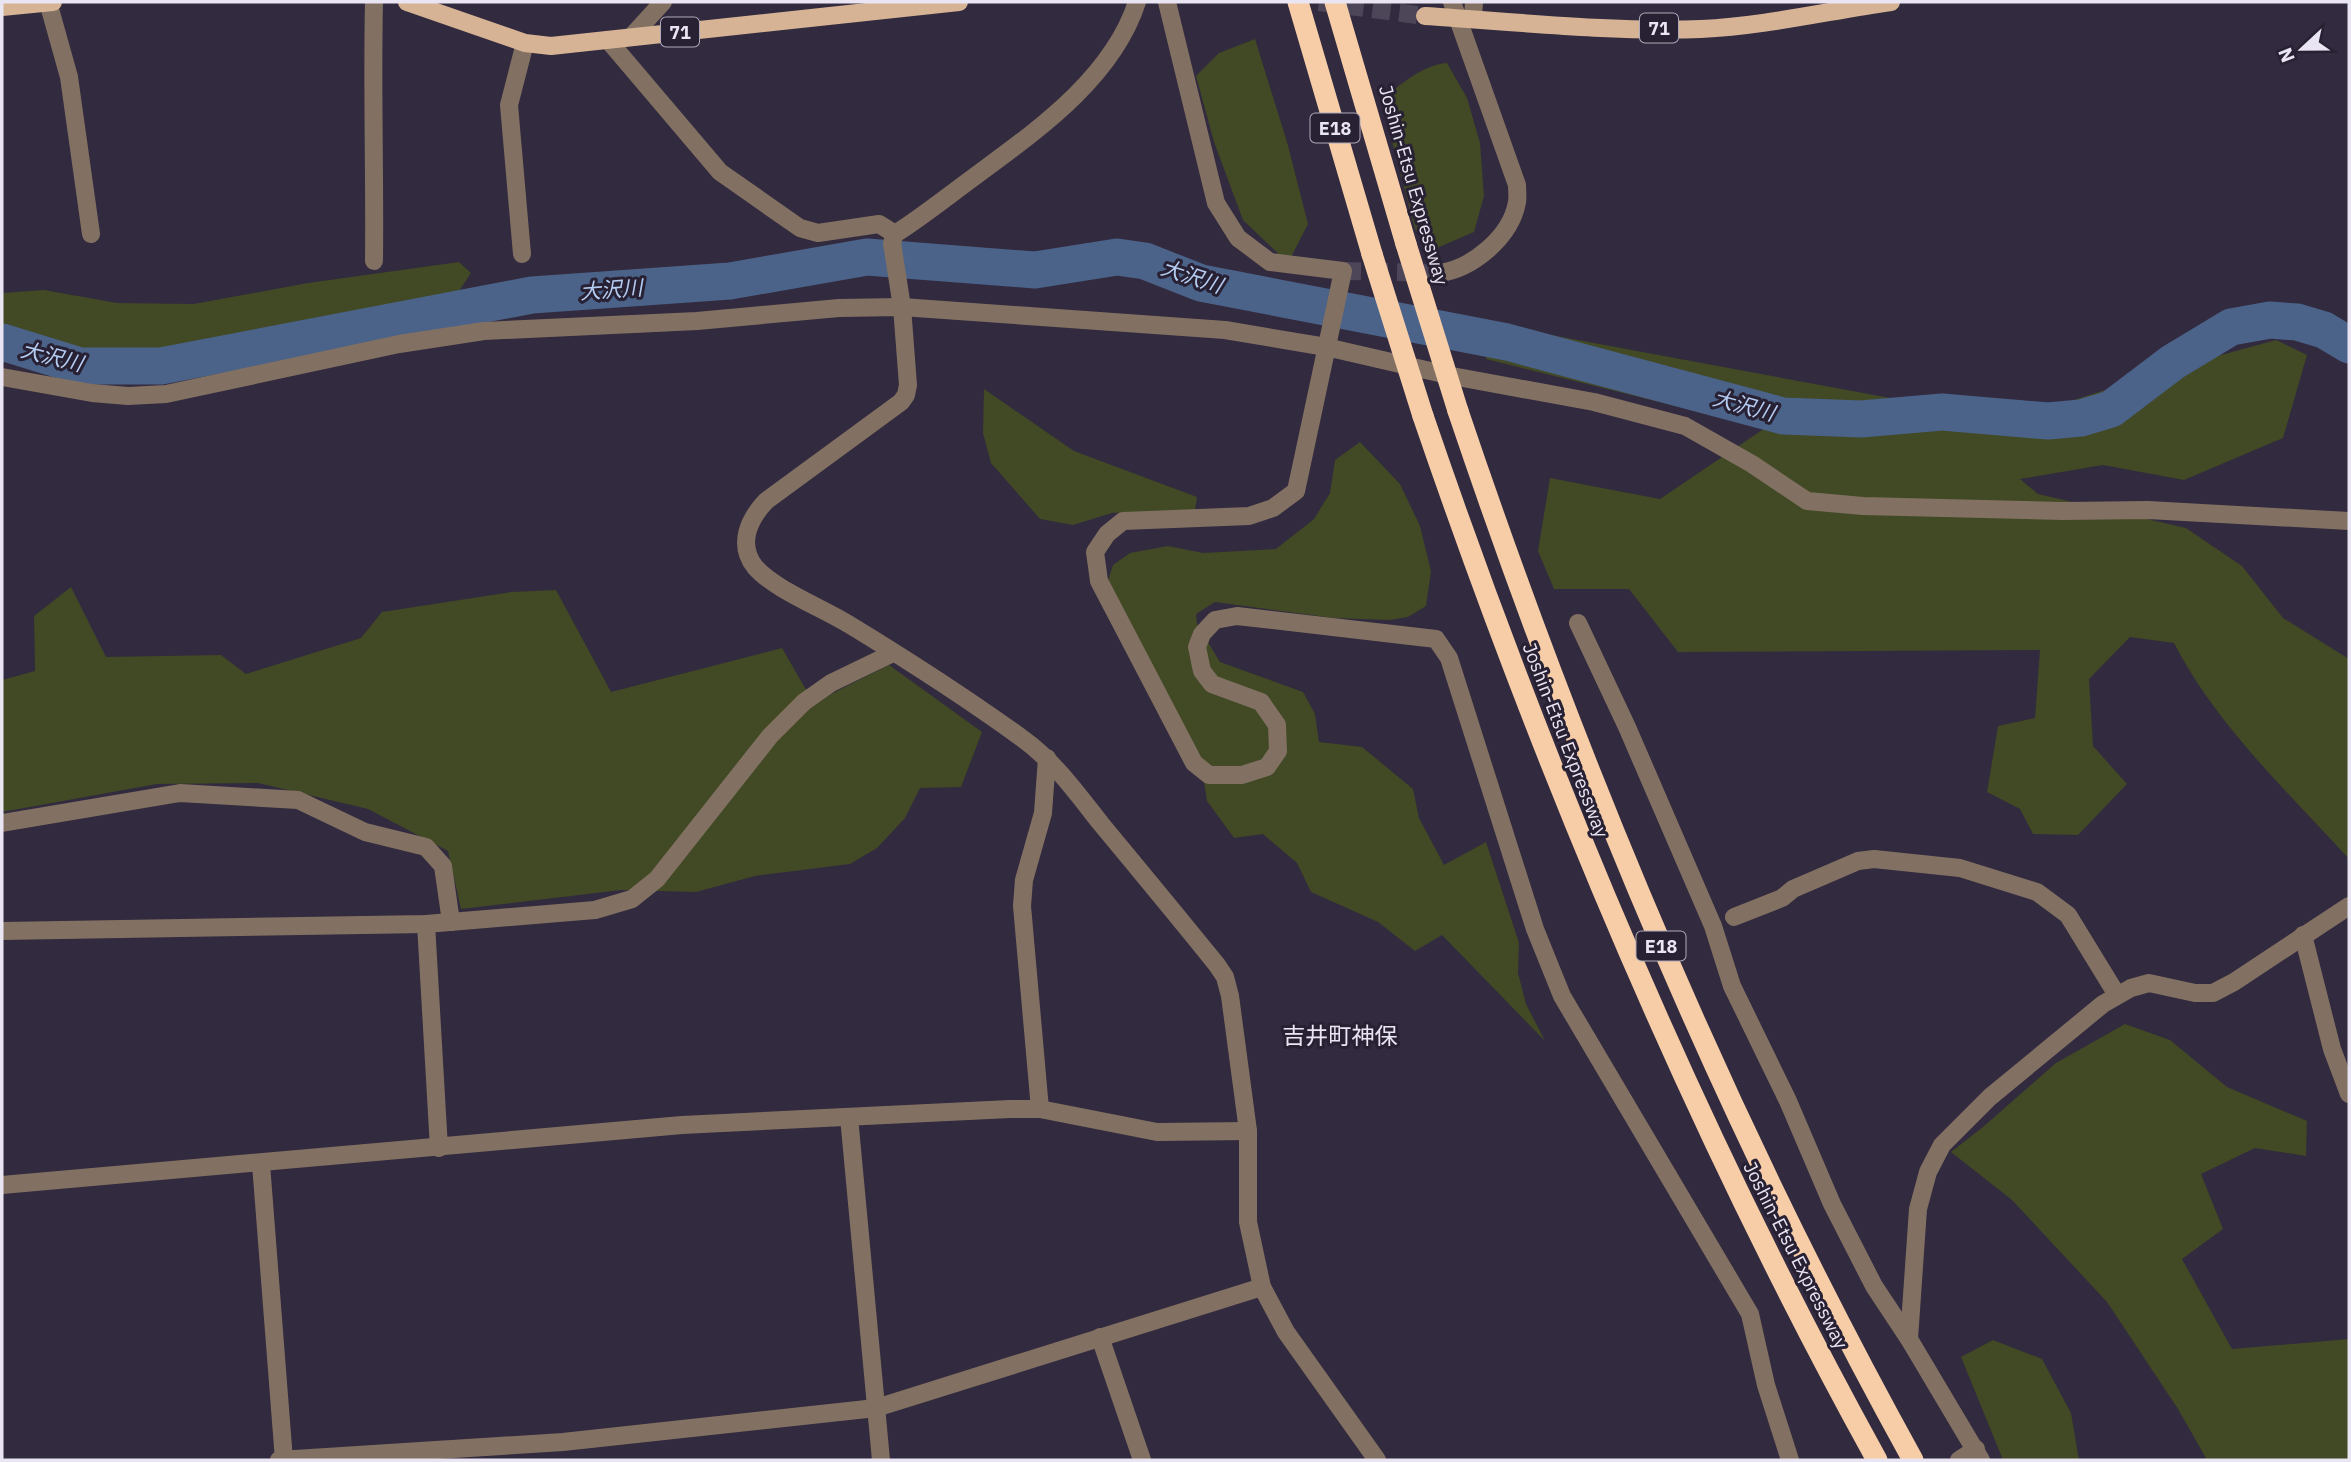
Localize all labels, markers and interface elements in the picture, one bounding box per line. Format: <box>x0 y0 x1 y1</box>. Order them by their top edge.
road number: 71 <box>1640 13 1678 42</box>
north arrow <box>2267 14 2337 84</box>
road number: 71 <box>661 17 699 46</box>
text: N <box>2273 44 2300 66</box>
street label: Joshin-Etsu Expressway <box>1374 82 1454 288</box>
road number: E18 <box>1310 113 1360 142</box>
water label: 大沢川 <box>1158 253 1228 300</box>
water label: 大沢川 <box>579 273 645 305</box>
water label: 大沢川 <box>18 335 88 378</box>
water label: 大沢川 <box>1710 383 1780 427</box>
street label: Joshin-Etsu Expressway <box>1518 639 1614 841</box>
road number: E18 <box>1636 931 1686 960</box>
district label: 吉井町神保 <box>1283 1020 1398 1050</box>
street label: Joshin-Etsu Expressway <box>1738 1157 1854 1353</box>

